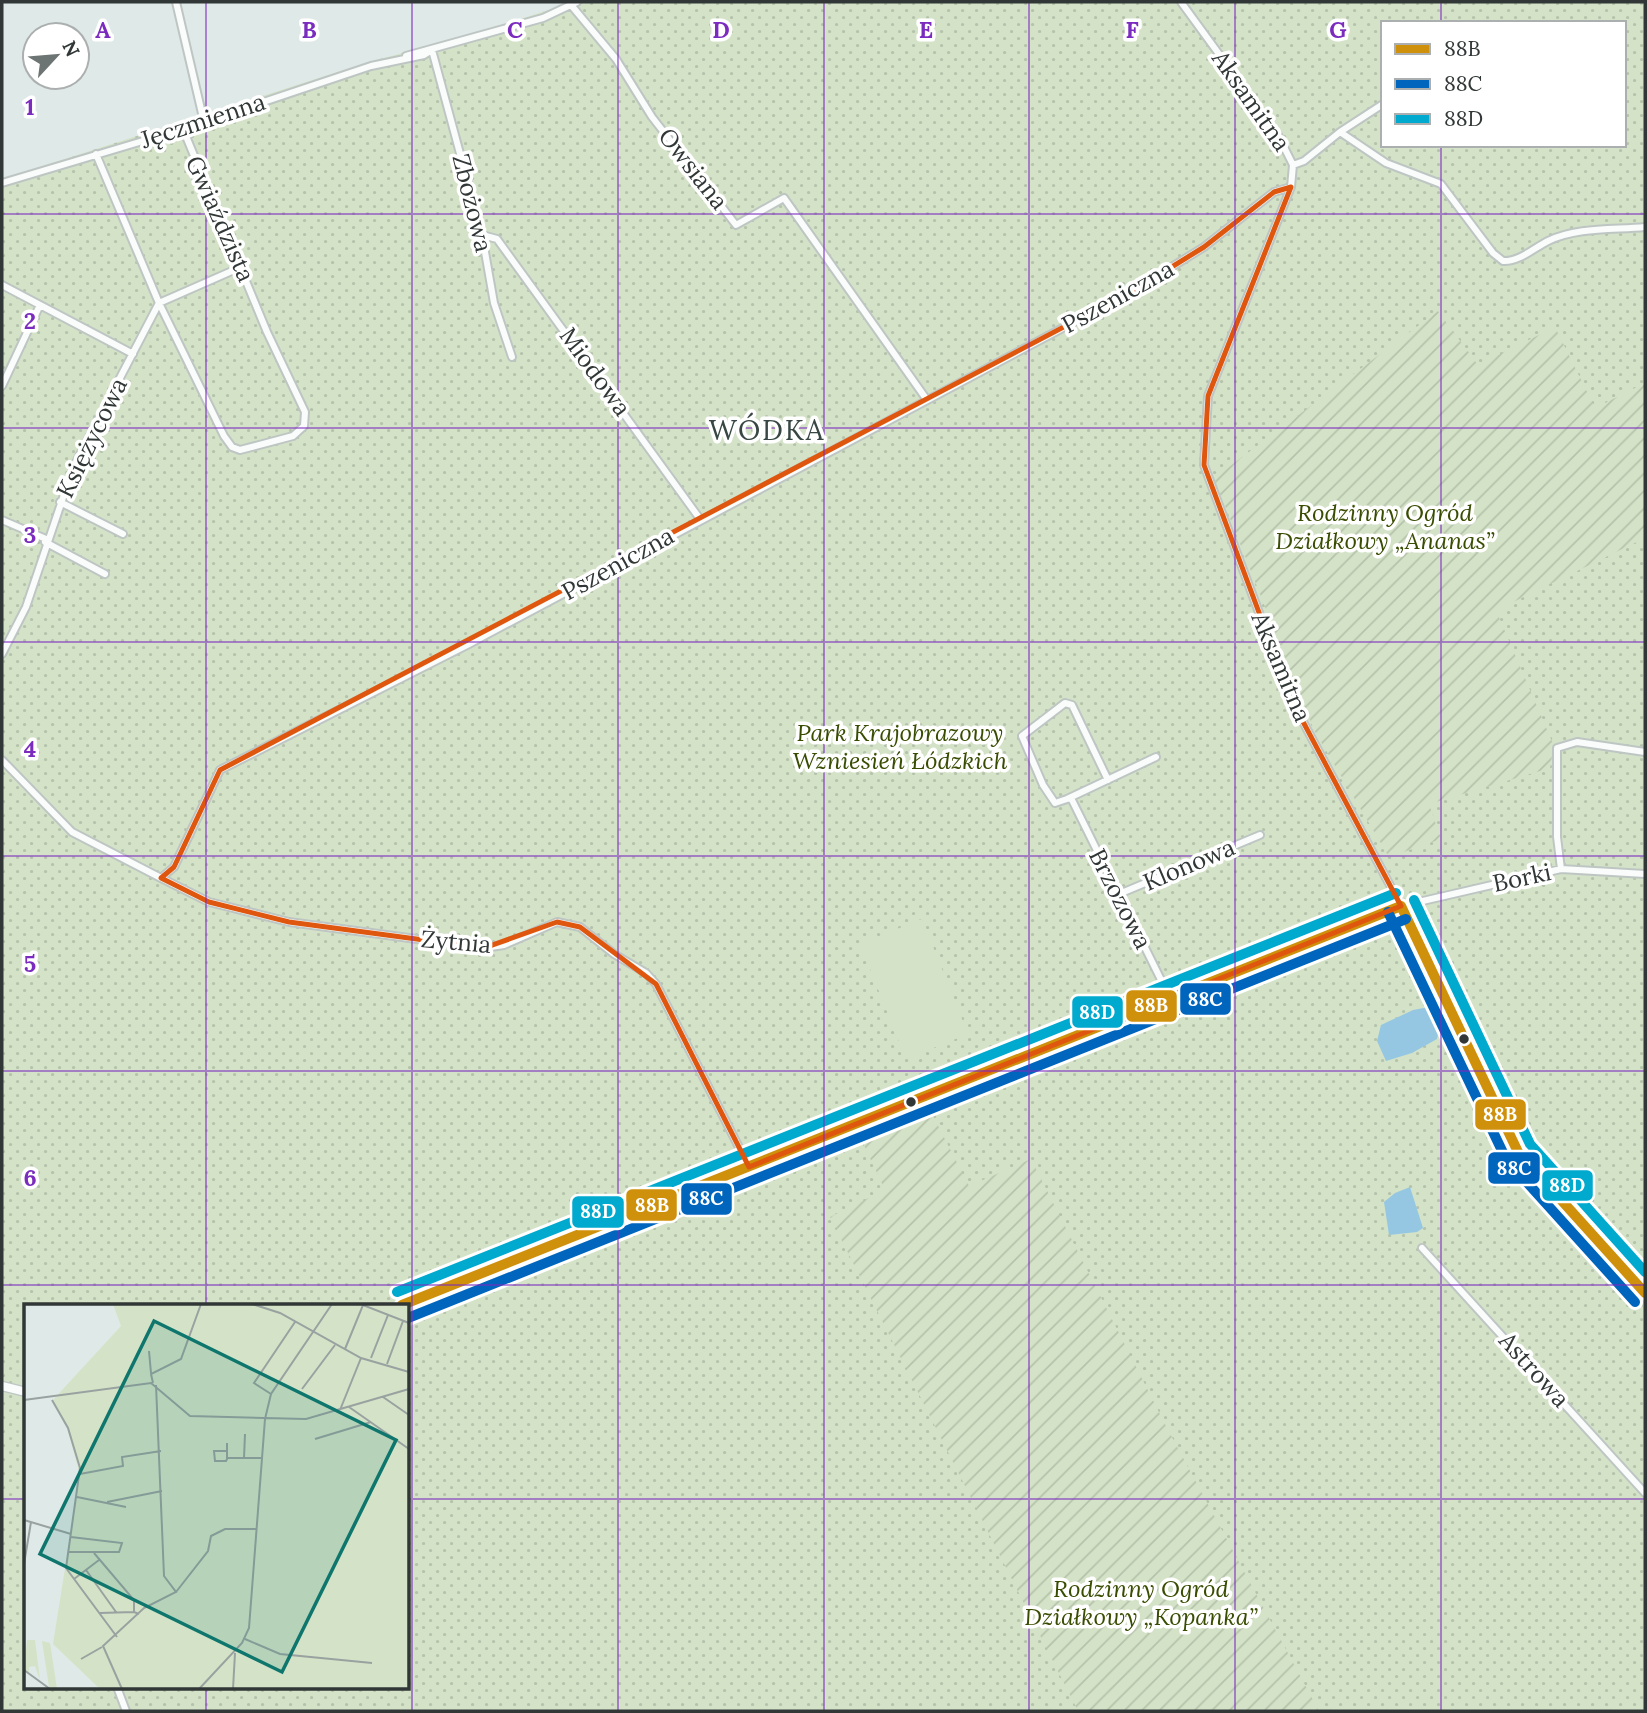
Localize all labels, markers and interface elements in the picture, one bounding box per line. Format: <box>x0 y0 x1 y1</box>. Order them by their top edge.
text: A <box>95 15 111 44</box>
text: B <box>301 15 317 44</box>
text: C <box>507 15 523 44</box>
text: D <box>712 15 730 44</box>
text: E <box>919 15 933 44</box>
text: F <box>1125 15 1139 44</box>
text: G <box>1329 15 1347 44</box>
north arrow <box>21 21 91 91</box>
legend <box>1381 21 1626 147</box>
text: 88B <box>1444 35 1481 62</box>
text: N <box>57 37 85 61</box>
street label: Aksamitna <box>1205 43 1297 157</box>
text: 88C <box>1444 70 1483 97</box>
street label: Jęczmienna <box>136 86 269 156</box>
text: 1 <box>25 92 35 121</box>
text: 88D <box>1444 105 1483 132</box>
street label: Owsiana <box>652 122 735 216</box>
street label: Gwiaździsta <box>179 151 262 287</box>
street label: Zbożowa <box>445 151 500 255</box>
street label: Pszeniczna <box>1056 253 1179 340</box>
text: 2 <box>24 306 36 335</box>
street label: Miodowa <box>553 321 638 422</box>
street label: Księżycowa <box>49 373 134 503</box>
district label: WÓDKA <box>709 412 825 448</box>
park label: Rodzinny Ogród Działkowy „Ananas” <box>1275 497 1495 556</box>
text: 3 <box>24 520 36 549</box>
street label: Pszeniczna <box>556 520 679 607</box>
street label: Aksamitna <box>1244 606 1318 726</box>
park label: Park Krajobrazowy Wzniesień Łódzkich <box>793 717 1008 776</box>
text: 4 <box>24 734 36 763</box>
street label: Klonowa <box>1138 831 1239 898</box>
street label: Brzozowa <box>1082 843 1159 954</box>
street label: Borki <box>1490 856 1554 899</box>
street label: Żytnia <box>420 923 492 960</box>
text: 5 <box>24 949 36 978</box>
line badge: 88C <box>1179 982 1232 1016</box>
text: 88C <box>1188 987 1222 1011</box>
line badge: 88B <box>1125 989 1178 1023</box>
text: 88B <box>1134 993 1169 1017</box>
line badge: 88D <box>1071 995 1124 1029</box>
text: 88D <box>1079 1000 1115 1024</box>
unlabelled marker <box>1457 1032 1471 1046</box>
unlabelled marker <box>904 1095 918 1109</box>
line badge: 88B <box>1474 1098 1527 1131</box>
text: 88B <box>1483 1102 1518 1126</box>
line badge: 88C <box>1487 1151 1541 1185</box>
text: 88C <box>1497 1156 1531 1180</box>
text: 6 <box>23 1163 37 1192</box>
line badge: 88D <box>1541 1169 1594 1202</box>
text: 88D <box>1549 1173 1585 1197</box>
line badge: 88C <box>680 1182 733 1216</box>
text: 88C <box>689 1186 723 1210</box>
line badge: 88B <box>625 1188 678 1222</box>
text: 88B <box>635 1193 670 1217</box>
line badge: 88D <box>571 1195 625 1229</box>
text: 88D <box>580 1199 616 1223</box>
inset map <box>24 1304 410 1688</box>
street label: Astrowa <box>1492 1325 1576 1414</box>
park label: Rodzinny Ogród Działkowy „Kopanka” <box>1024 1573 1258 1632</box>

